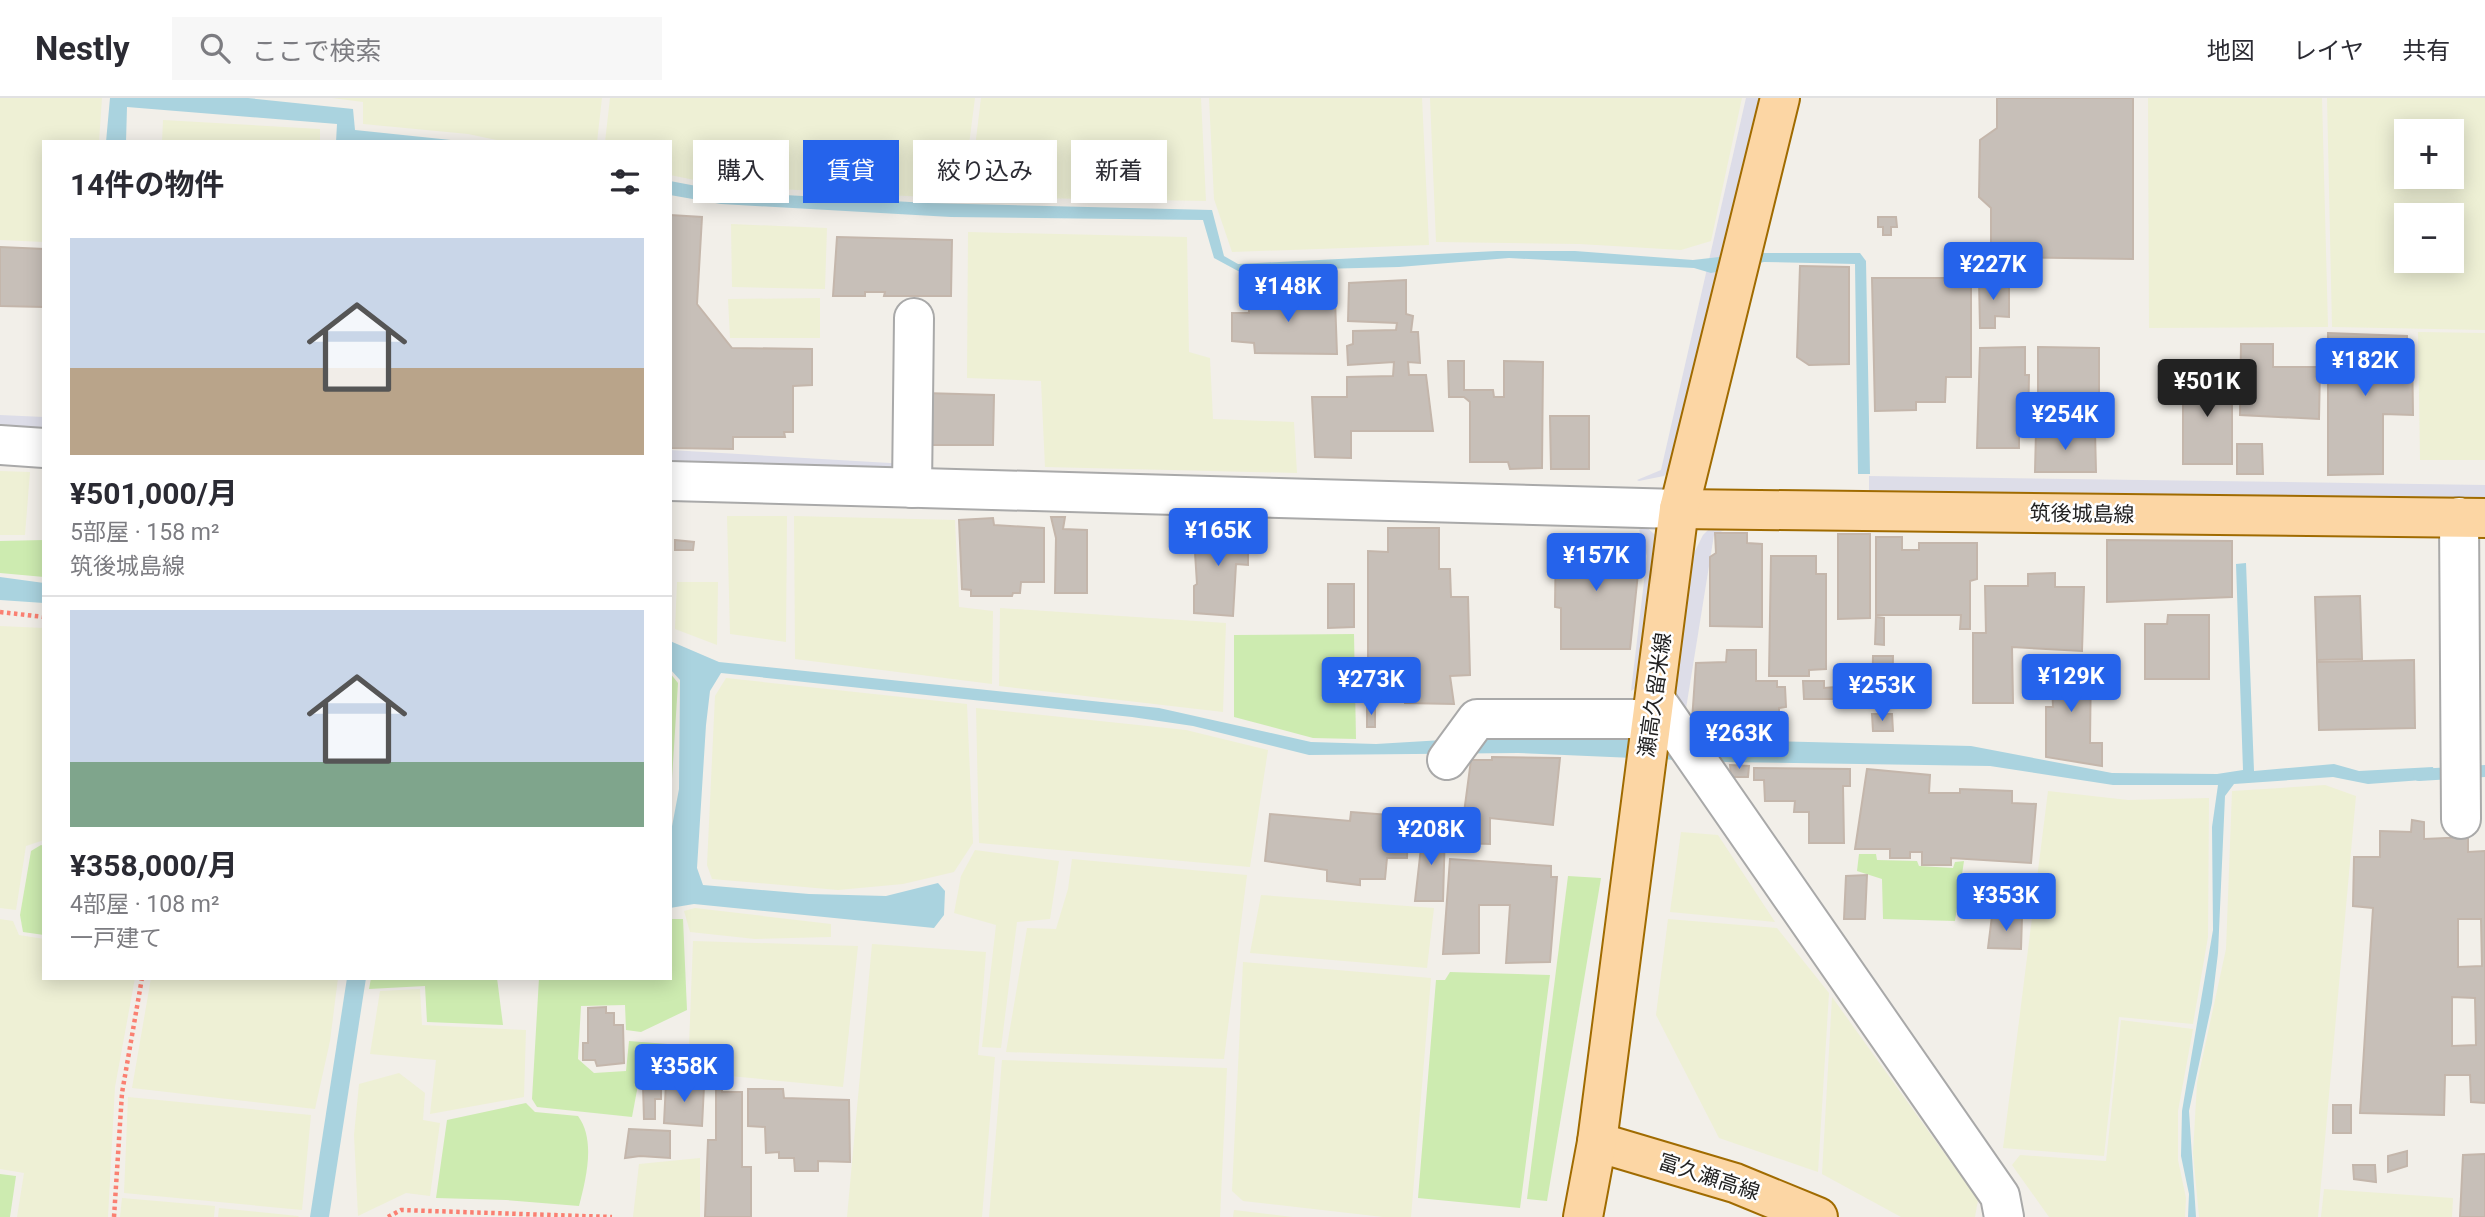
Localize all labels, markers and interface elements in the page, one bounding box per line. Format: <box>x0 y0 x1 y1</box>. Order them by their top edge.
search box <box>172 17 662 80</box>
text: Nestly <box>35 29 130 68</box>
icon: search <box>196 29 234 67</box>
text: ここで検索 <box>252 36 382 66</box>
text: 地図 <box>2207 37 2255 65</box>
text: レイヤ <box>2293 37 2364 65</box>
text: 共有 <box>2402 37 2450 65</box>
map controls <box>2394 119 2464 273</box>
button: + <box>2394 119 2464 189</box>
chip: 購入 <box>693 140 789 203</box>
chip: 賃貸 <box>803 140 899 203</box>
chip: 絞り込み <box>913 140 1057 203</box>
chip: 新着 <box>1071 140 1167 203</box>
icon: filters <box>606 163 644 201</box>
text: 14件の物件 <box>70 167 224 202</box>
button: − <box>2394 203 2464 273</box>
pin: ¥227K <box>1944 242 2042 302</box>
text: ¥227K <box>1960 251 2026 278</box>
pin: ¥148K <box>1239 264 1337 324</box>
text: ¥148K <box>1255 273 1321 300</box>
icon: home <box>294 284 420 410</box>
pin: ¥182K <box>2316 338 2414 398</box>
text: ¥182K <box>2332 347 2398 374</box>
pin: ¥501K <box>2158 360 2256 419</box>
text: ¥501K <box>2174 368 2240 395</box>
pin: ¥254K <box>2016 392 2114 452</box>
text: ¥254K <box>2032 401 2098 428</box>
text: ¥501,000/月 <box>70 476 238 511</box>
street label: 筑後城島線 <box>2029 501 2135 527</box>
pin: ¥165K <box>1169 508 1267 568</box>
text: ¥165K <box>1185 517 1251 544</box>
text: 5部屋 · 158 m² <box>70 519 219 546</box>
pin: ¥157K <box>1547 533 1645 593</box>
text: ¥157K <box>1563 542 1629 569</box>
text: 筑後城島線 <box>70 553 185 580</box>
street label: 瀬高久留米線 <box>1634 631 1676 759</box>
pin: ¥129K <box>2022 654 2120 714</box>
icon: home <box>294 656 420 782</box>
pin: ¥273K <box>1322 658 1420 717</box>
text: ¥129K <box>2038 663 2104 690</box>
pin: ¥253K <box>1833 664 1931 723</box>
text: ¥273K <box>1338 666 1404 693</box>
text: ¥253K <box>1849 672 1915 699</box>
pin: ¥263K <box>1690 712 1788 771</box>
text: ¥263K <box>1706 720 1772 747</box>
pin: ¥208K <box>1382 808 1480 867</box>
text: ¥208K <box>1398 816 1464 843</box>
text: ¥358,000/月 <box>70 848 238 883</box>
pin: ¥353K <box>1957 874 2055 933</box>
text: ¥353K <box>1973 882 2039 909</box>
text: 4部屋 · 108 m² <box>70 891 219 918</box>
text: 一戸建て <box>70 925 162 952</box>
pin: ¥358K <box>635 1044 733 1104</box>
text: ¥358K <box>651 1053 717 1080</box>
street label: 富久瀬高線 <box>1655 1149 1763 1205</box>

